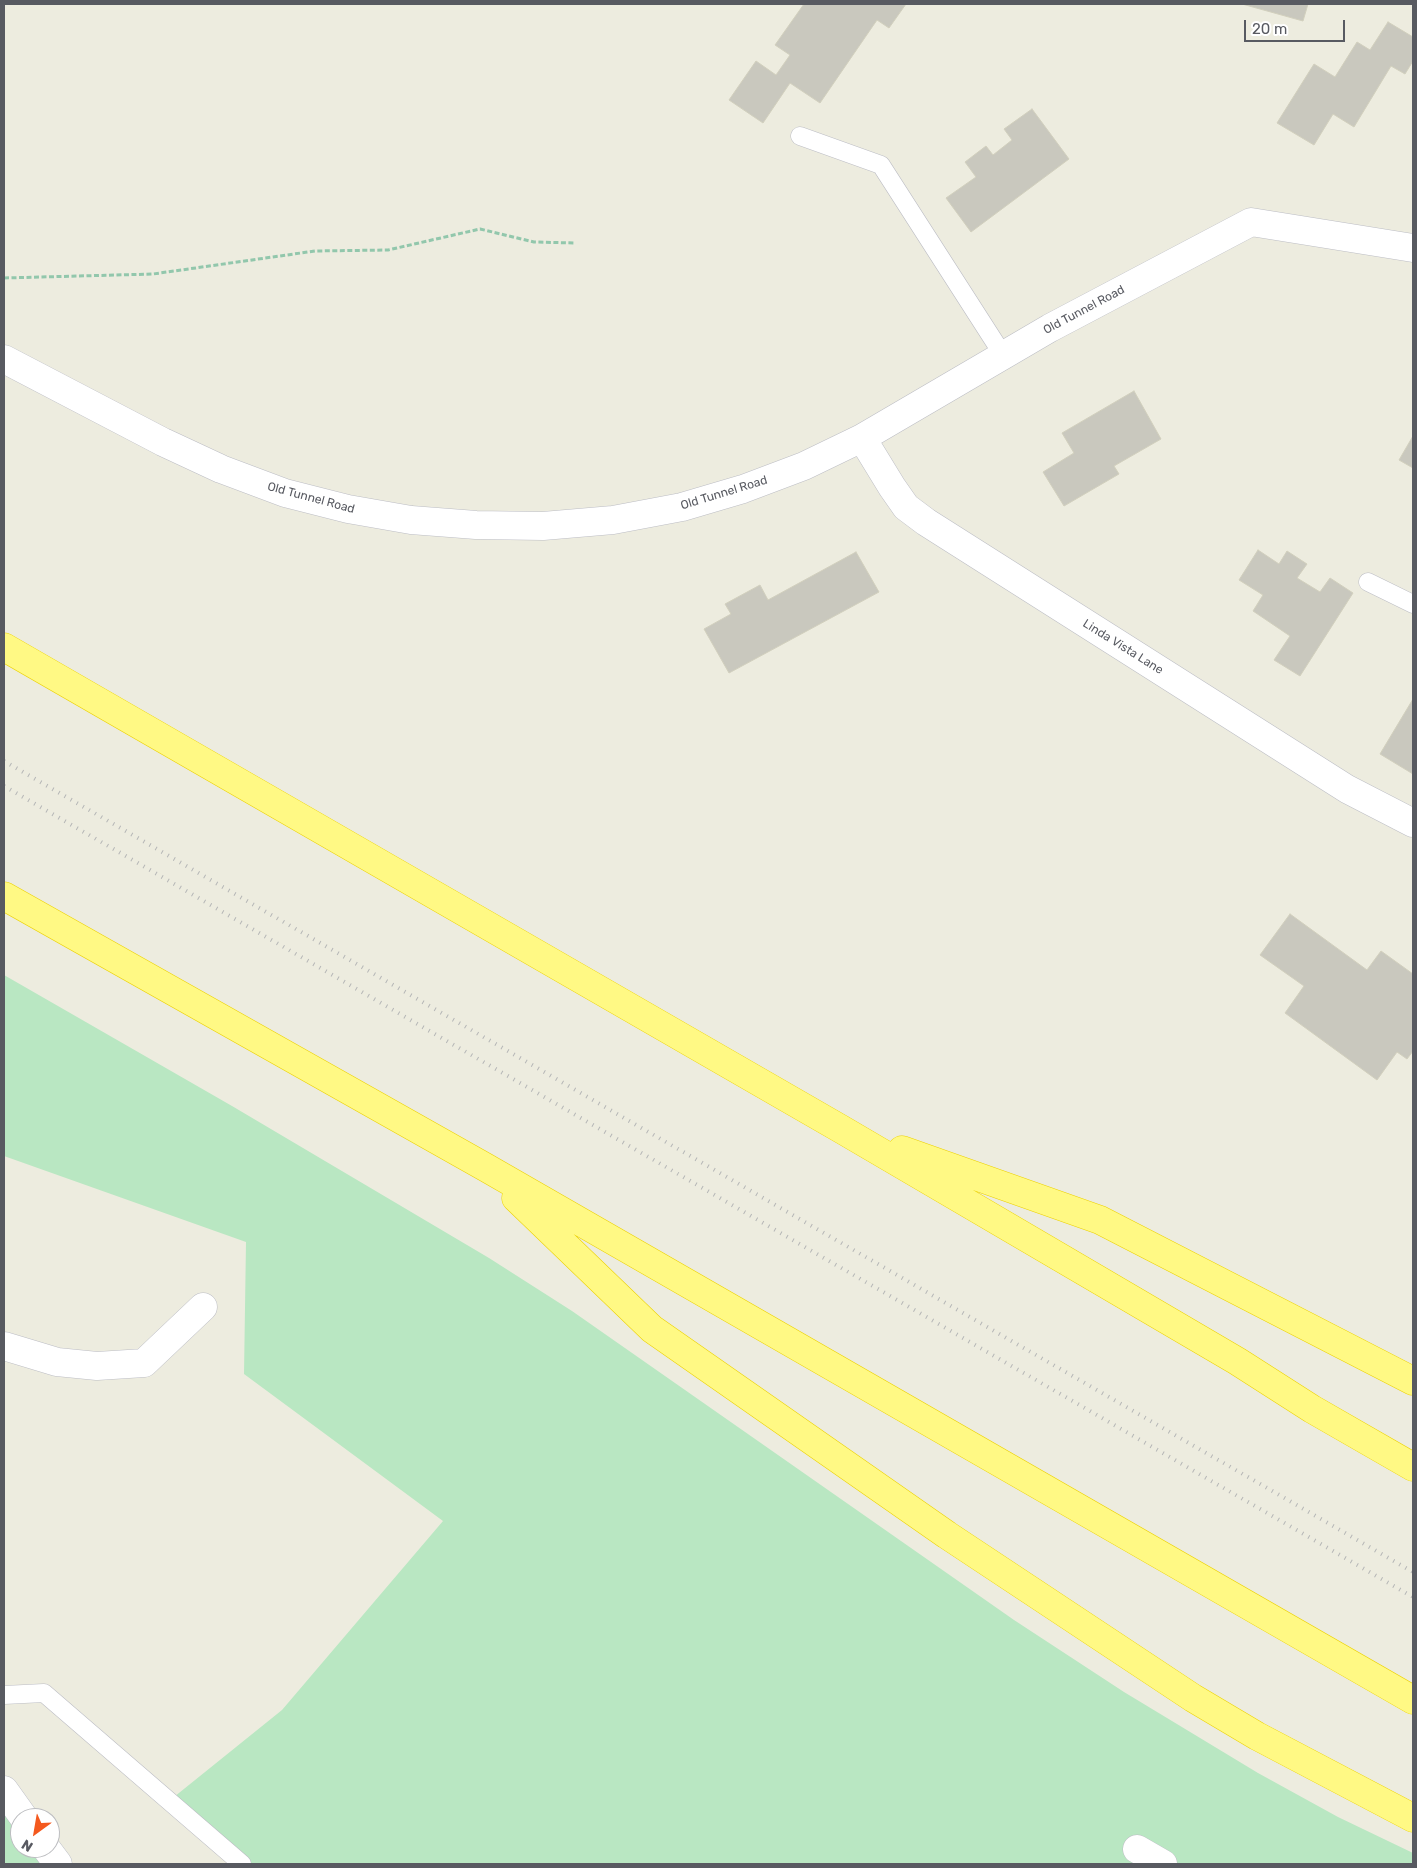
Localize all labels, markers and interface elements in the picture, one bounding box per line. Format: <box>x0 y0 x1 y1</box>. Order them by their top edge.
scale bar <box>1247 10 1348 42</box>
text: 20 m <box>1252 20 1287 38</box>
street label: Old Tunnel Road <box>1041 283 1127 337</box>
street label: Old Tunnel Road <box>679 473 769 513</box>
street label: Old Tunnel Road <box>266 479 356 517</box>
street label: Linda Vista Lane <box>1080 616 1166 678</box>
north arrow <box>10 1808 60 1858</box>
text: N <box>19 1835 36 1855</box>

